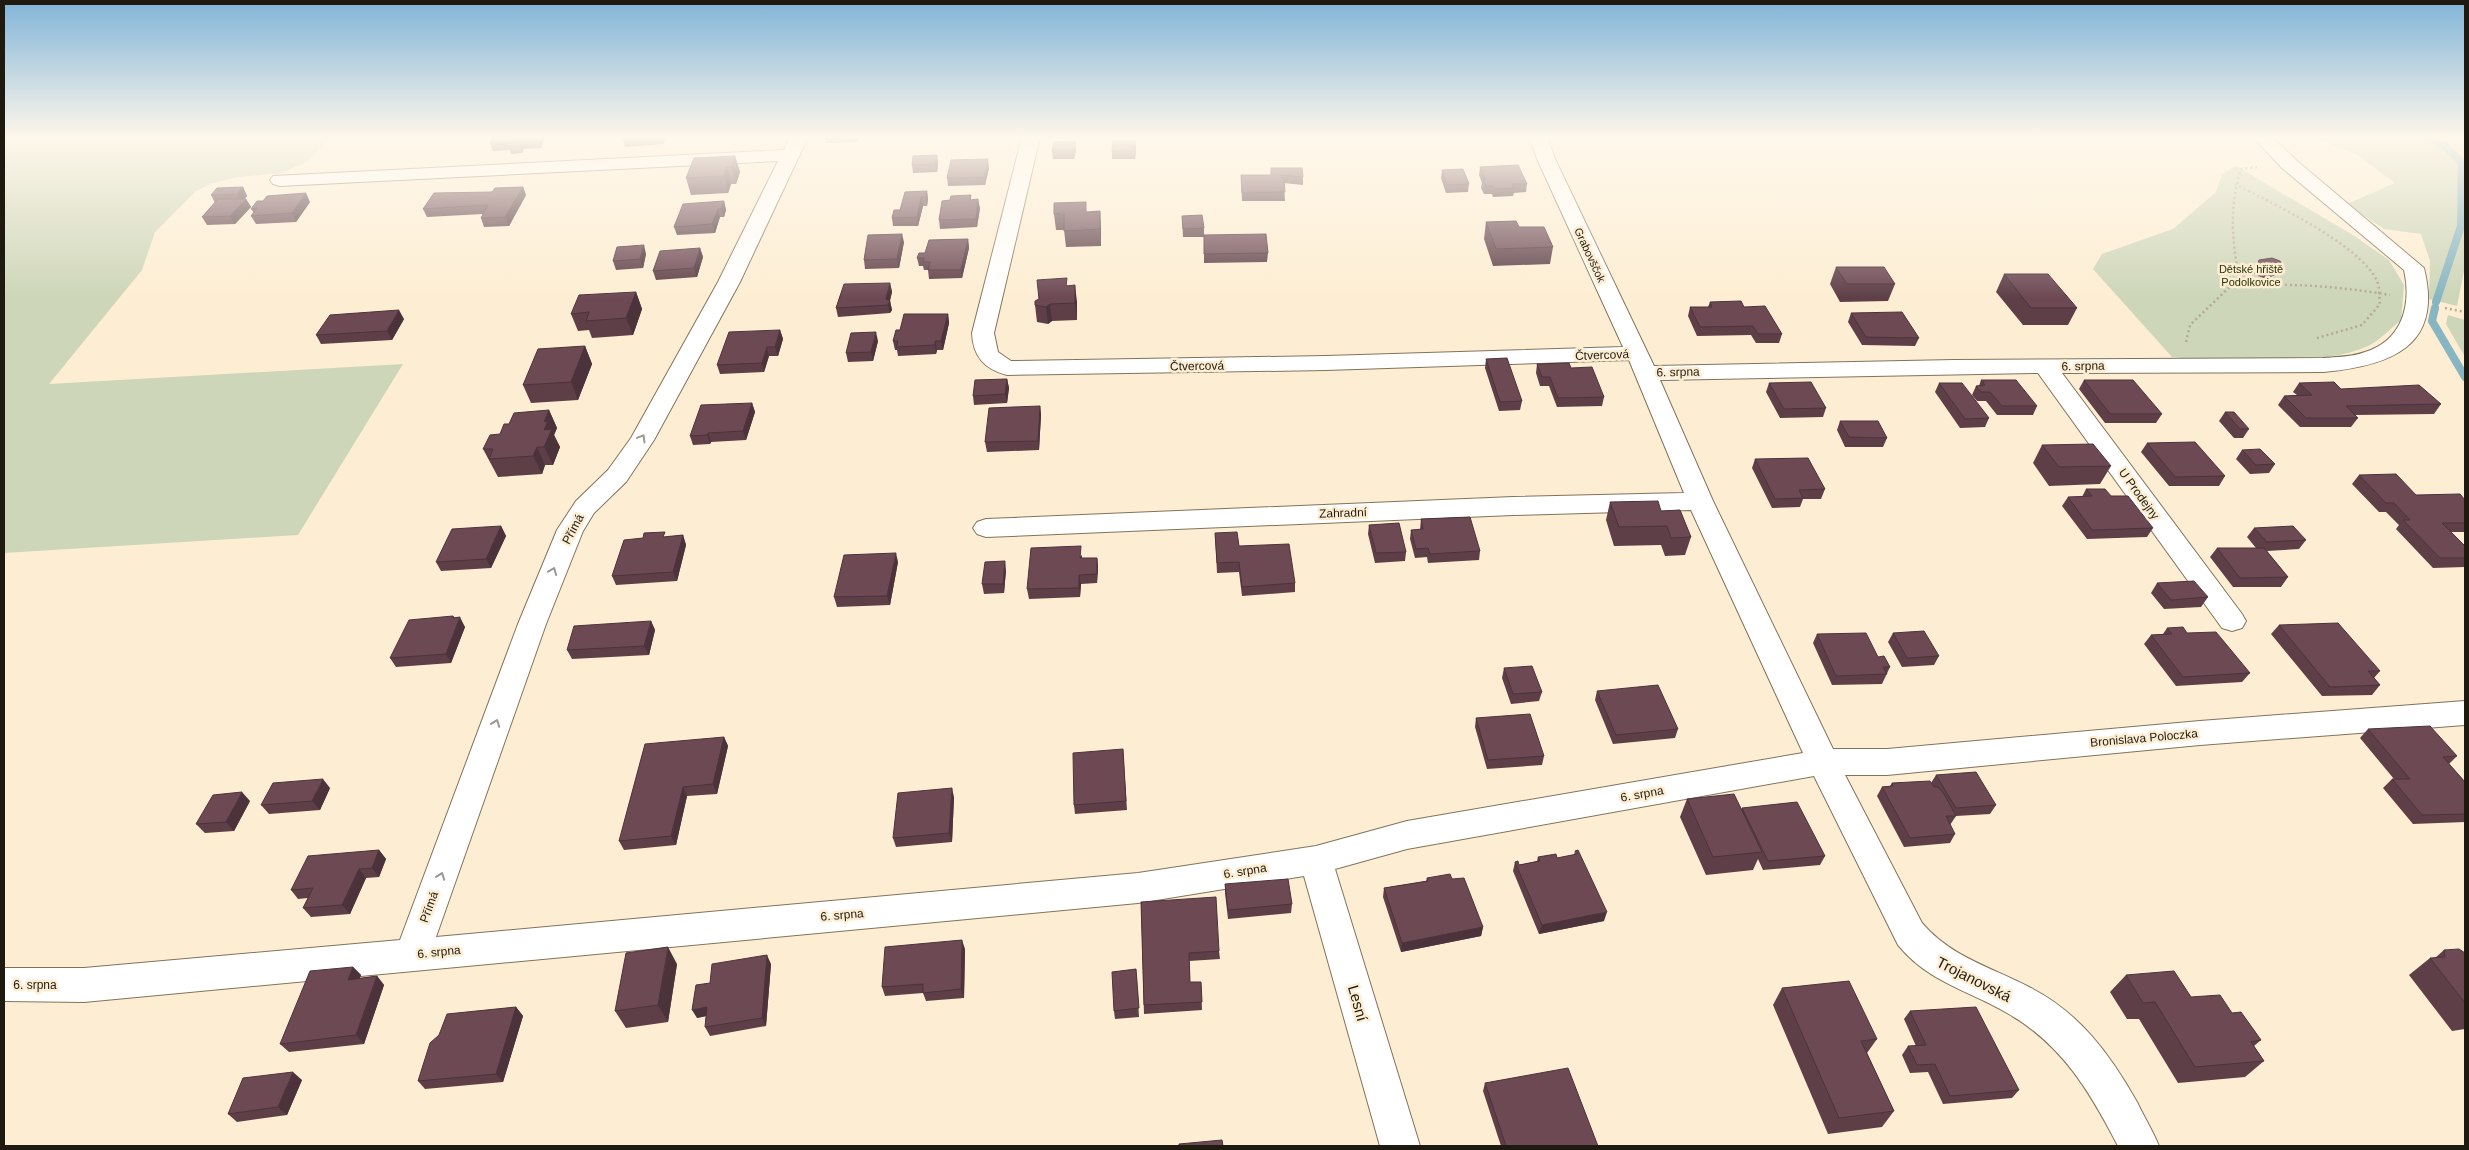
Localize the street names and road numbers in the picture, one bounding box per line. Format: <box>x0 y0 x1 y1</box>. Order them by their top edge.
street label: Grabovščok <box>1572 226 1608 285</box>
street label: Čtvercová <box>1575 346 1630 363</box>
street label: Čtvercová <box>1170 358 1224 373</box>
street label: 6. srpna <box>2061 359 2105 373</box>
street label: 6. srpna <box>1656 365 1700 379</box>
street label: U Prodejny <box>2116 466 2162 522</box>
street label: Zahradní <box>1319 505 1368 521</box>
street label: Přímá <box>559 511 587 546</box>
street label: Bronislava Poloczka <box>2090 726 2199 750</box>
street label: 6. srpna <box>1619 783 1665 805</box>
street label: 6. srpna <box>1222 861 1268 881</box>
street label: Přímá <box>417 889 441 924</box>
street label: 6. srpna <box>820 906 865 924</box>
street label: 6. srpna <box>417 943 462 961</box>
street label: Trojanovská <box>1934 953 2015 1005</box>
street label: 6. srpna <box>13 978 57 992</box>
street label: Lesní <box>1345 983 1371 1024</box>

